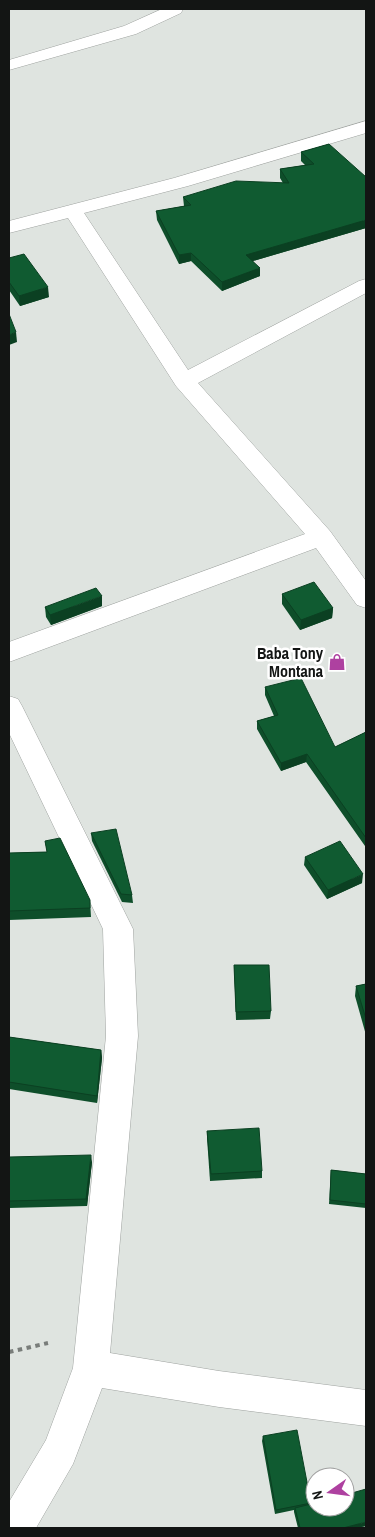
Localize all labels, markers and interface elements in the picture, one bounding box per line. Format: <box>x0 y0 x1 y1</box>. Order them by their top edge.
place label: Baba Tony Montana <box>257 642 324 682</box>
shop icon: Baba Tony Montana <box>327 652 347 672</box>
north arrow <box>305 1467 355 1517</box>
text: N <box>308 1489 327 1501</box>

